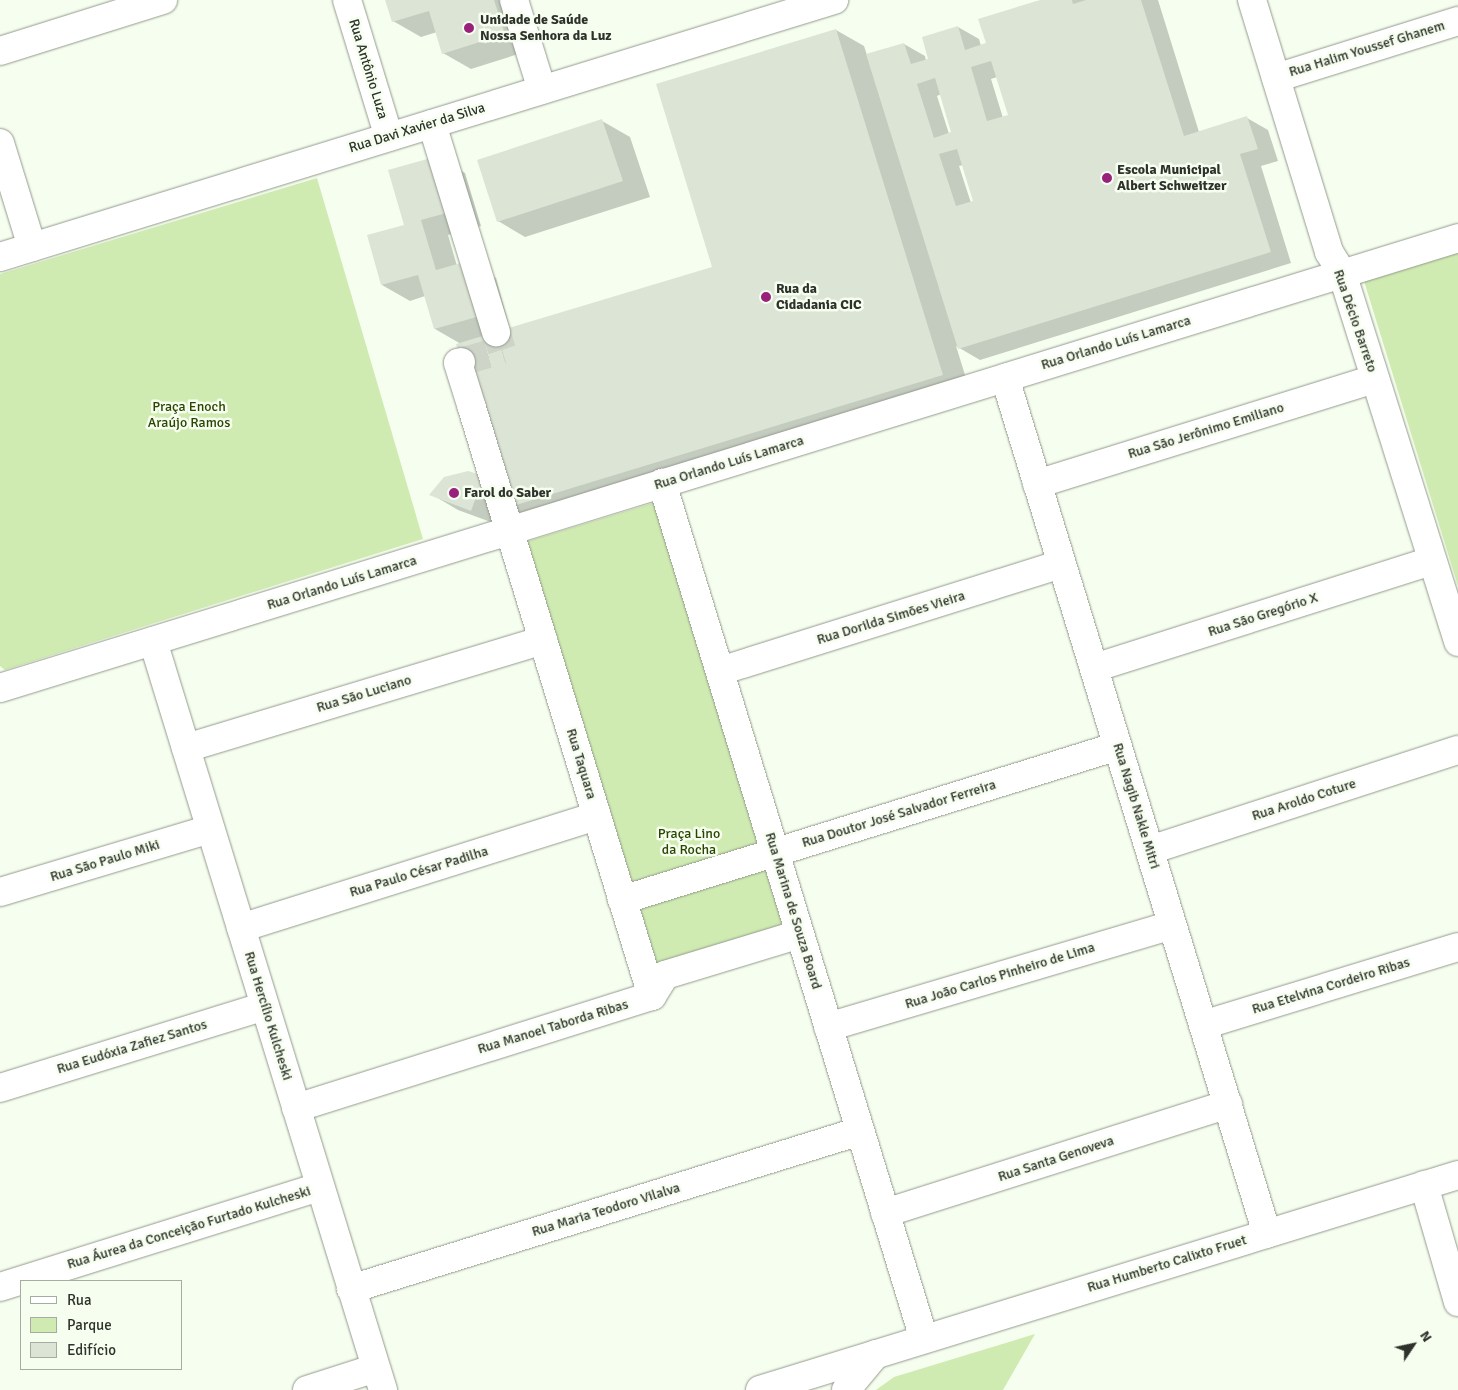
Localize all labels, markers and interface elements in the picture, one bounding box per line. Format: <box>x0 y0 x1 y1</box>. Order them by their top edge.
place label: Unidade de Saúde Nossa Senhora da Luz <box>480 12 612 44</box>
street label: Rua Antônio Luza <box>345 17 391 121</box>
street label: Rua Halim Youssef Ghanem <box>1287 17 1447 81</box>
marker: Unidade de Saúde Nossa Senhora da Luz <box>462 21 476 35</box>
street label: Rua Davi Xavier da Silva <box>347 99 487 157</box>
place label: Escola Municipal Albert Schweitzer <box>1117 162 1227 194</box>
marker: Escola Municipal Albert Schweitzer <box>1101 172 1113 184</box>
street label: Rua Décio Barreto <box>1330 267 1380 375</box>
place label: Rua da Cidadania CIC <box>776 281 862 314</box>
marker: Rua da Cidadania CIC <box>760 291 772 303</box>
street label: Rua Orlando Luís Lamarca <box>1039 312 1193 374</box>
park label: Praça Enoch Araújo Ramos <box>148 399 230 432</box>
street label: Rua São Jerônimo Emiliano <box>1126 399 1286 463</box>
street label: Rua Orlando Luís Lamarca <box>652 432 806 494</box>
place label: Farol do Saber <box>464 485 551 501</box>
marker: Farol do Saber <box>448 487 460 499</box>
street label: Rua Orlando Luís Lamarca <box>265 552 419 614</box>
street label: Rua Dorilda Simões Vieira <box>815 587 967 649</box>
street label: Rua São Gregório X <box>1206 589 1320 641</box>
street label: Rua São Luciano <box>315 672 413 716</box>
street label: Rua Taquara <box>562 727 600 801</box>
street label: Rua Nagib Nakle Mitri <box>1109 741 1163 871</box>
street label: Rua Aroldo Coture <box>1250 775 1358 825</box>
street label: Rua Doutor José Salvador Ferreira <box>800 776 998 852</box>
park label: Praça Lino da Rocha <box>658 826 720 859</box>
street label: Rua Marina de Souza Board <box>761 830 825 992</box>
street label: Rua São Paulo Miki <box>48 836 162 886</box>
street label: Rua Paulo César Padilha <box>348 843 490 901</box>
street label: Rua João Carlos Pinheiro de Lima <box>903 939 1097 1013</box>
street label: Rua Hercílio Kulcheski <box>240 950 296 1082</box>
street label: Rua Etelvina Cordeiro Ribas <box>1250 954 1412 1018</box>
street label: Rua Manoel Taborda Ribas <box>476 996 630 1058</box>
street label: Rua Eudóxia Zafiez Santos <box>55 1016 209 1078</box>
street label: Rua Santa Genoveva <box>996 1132 1116 1186</box>
street label: Rua Maria Teodoro Vilalva <box>530 1179 682 1241</box>
street label: Rua Áurea da Conceição Furtado Kulcheski <box>65 1183 313 1273</box>
street label: Rua Humberto Calixto Fruet <box>1085 1232 1249 1296</box>
legend <box>20 1280 182 1370</box>
text: Rua <box>67 1291 92 1309</box>
text: Parque <box>67 1316 112 1334</box>
north arrow <box>1388 1320 1438 1370</box>
text: N <box>1416 1328 1436 1345</box>
text: Edifício <box>67 1341 116 1359</box>

